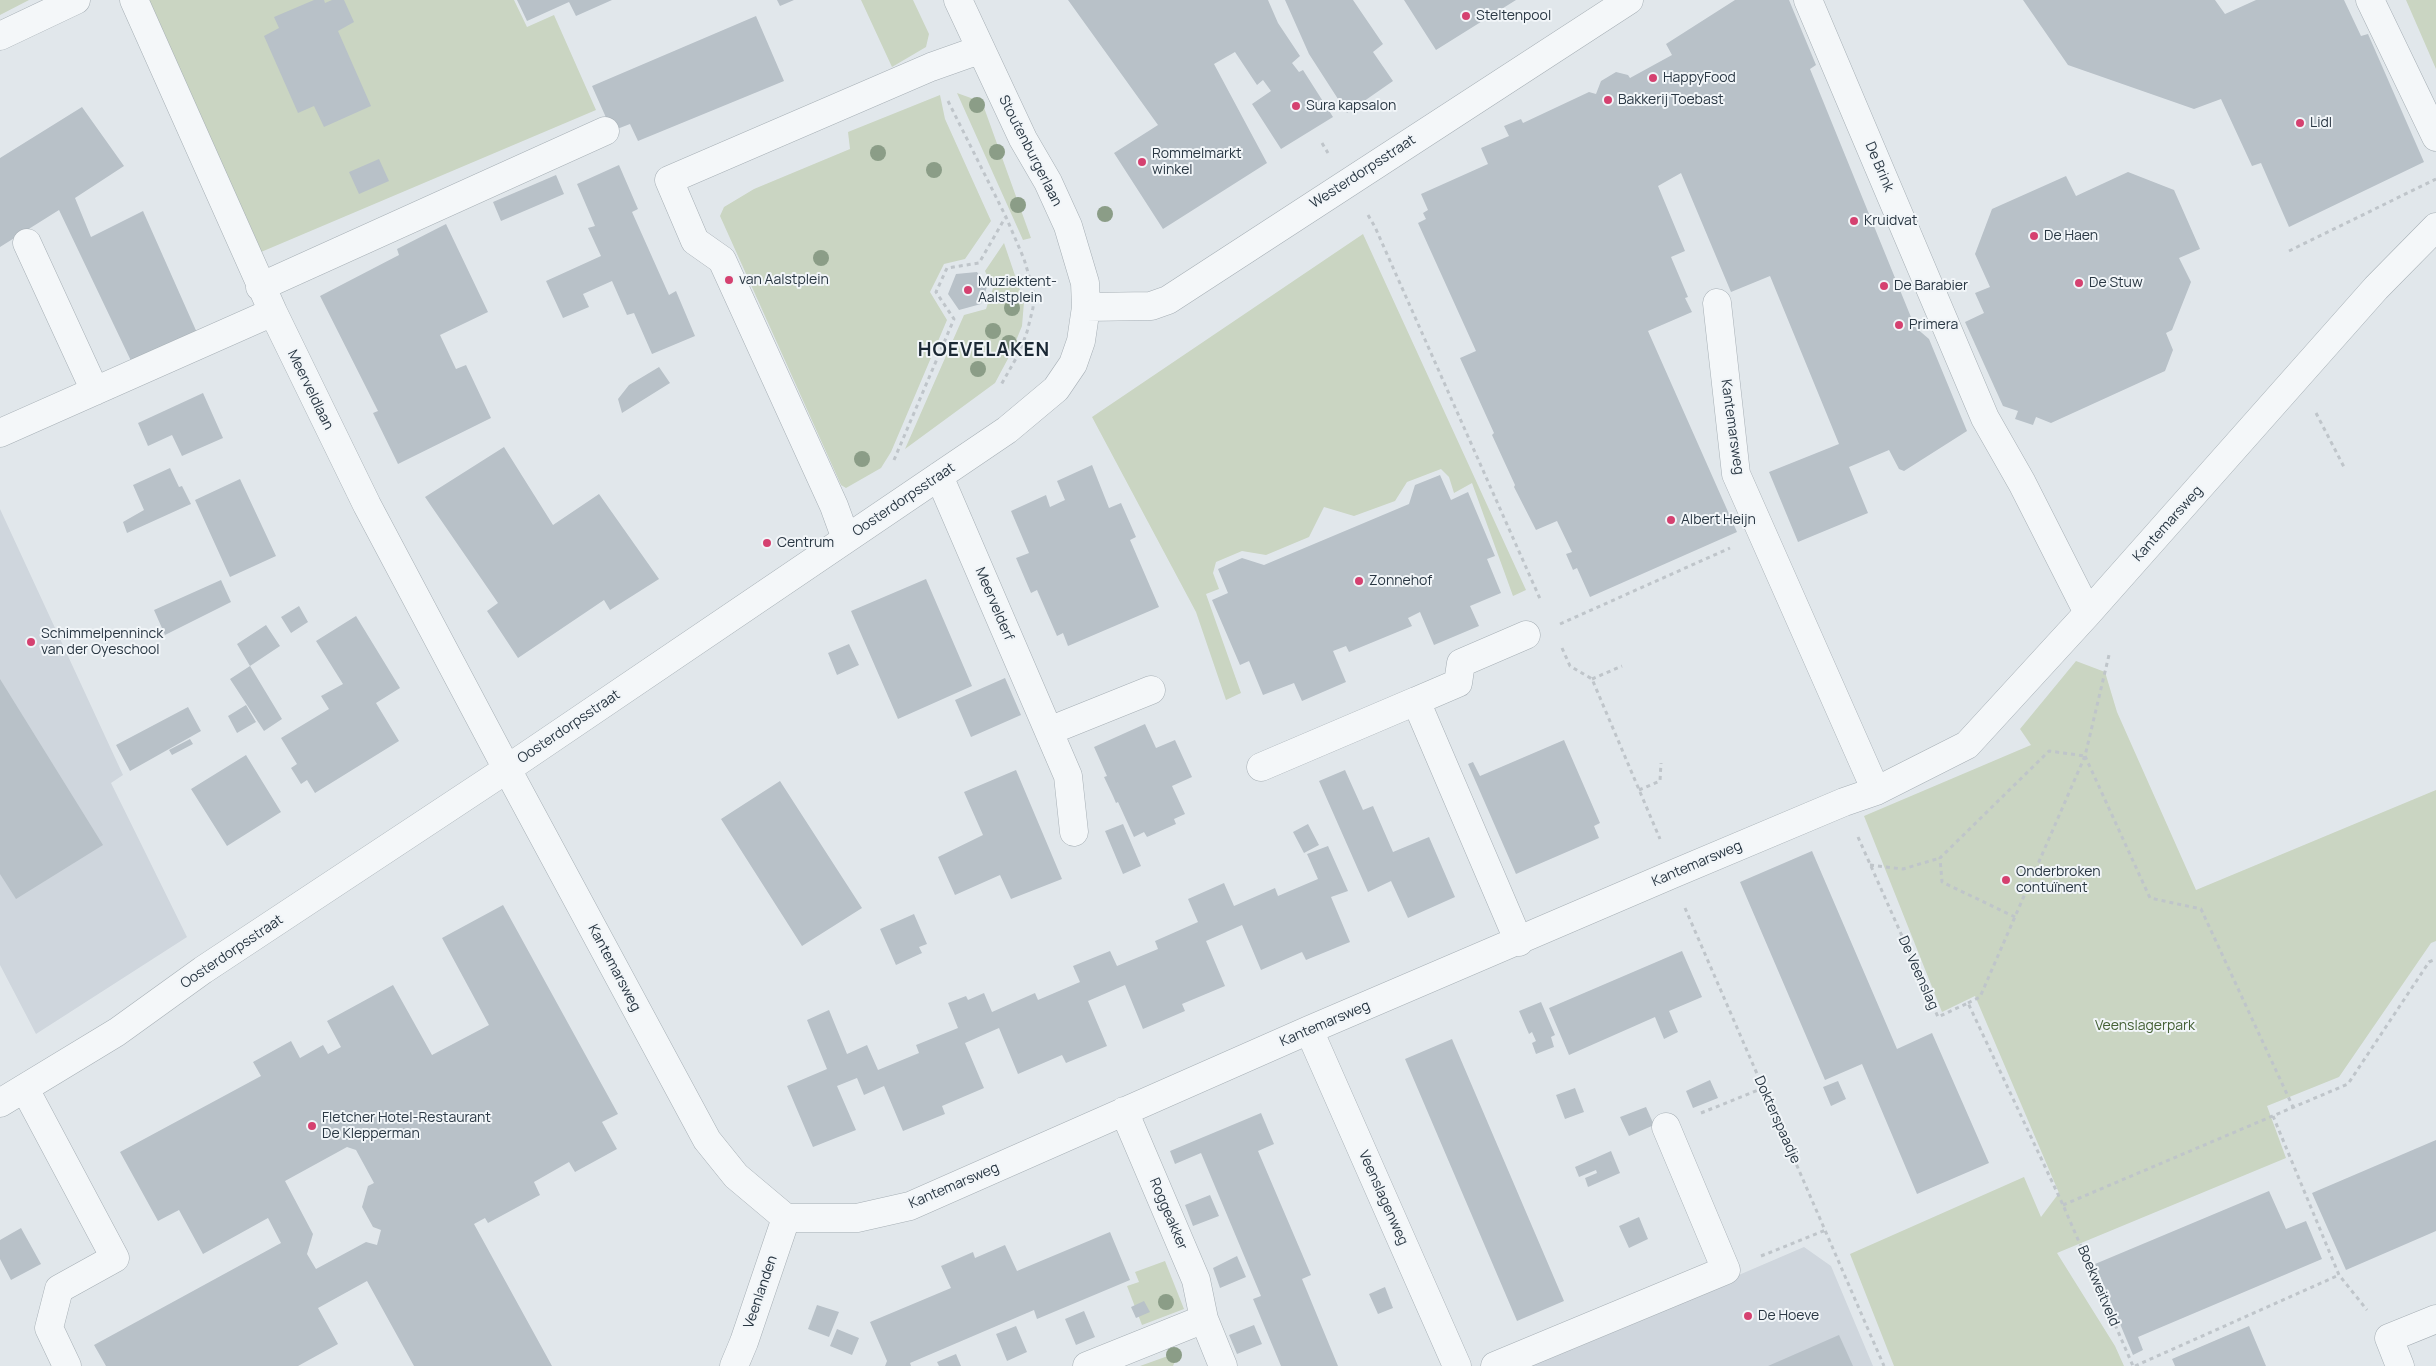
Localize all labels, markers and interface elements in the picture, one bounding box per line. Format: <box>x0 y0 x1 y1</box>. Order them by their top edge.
place label: Steltenpool <box>1476 8 1551 24</box>
marker: Steltenpool <box>1460 10 1472 22</box>
place label: HappyFood <box>1663 70 1736 86</box>
marker: HappyFood <box>1647 72 1659 84</box>
place label: Bakkerij Toebast <box>1618 92 1724 108</box>
street label: Stoutenburgerlaan <box>995 93 1065 209</box>
marker: Bakkerij Toebast <box>1602 94 1614 106</box>
place label: Sura kapsalon <box>1306 98 1396 114</box>
marker: Sura kapsalon <box>1290 100 1302 112</box>
place label: Lidl <box>2310 115 2332 131</box>
marker: Lidl <box>2294 117 2306 129</box>
street label: Westerdorpsstraat <box>1307 132 1419 212</box>
street label: De Brink <box>1861 140 1897 194</box>
place label: Rommelmarkt winkel <box>1152 146 1242 178</box>
marker: Rommelmarkt winkel <box>1136 156 1148 168</box>
place label: Kruidvat <box>1864 213 1917 229</box>
marker: Kruidvat <box>1848 215 1860 227</box>
place label: De Haen <box>2044 228 2098 244</box>
marker: De Haen <box>2028 230 2040 242</box>
place label: van Aalstplein <box>739 272 829 288</box>
marker: van Aalstplein <box>723 274 735 286</box>
place label: Muziektent- Aalstplein <box>978 274 1057 306</box>
place label: De Stuw <box>2089 275 2143 291</box>
marker: De Stuw <box>2073 277 2085 289</box>
place label: De Barabier <box>1894 278 1968 294</box>
marker: De Barabier <box>1878 280 1890 292</box>
marker: Muziektent- Aalstplein <box>962 284 974 296</box>
place label: Primera <box>1909 317 1958 333</box>
marker: Primera <box>1893 319 1905 331</box>
district label: HOEVELAKEN <box>917 340 1051 362</box>
street label: Meerveldlaan <box>283 347 337 433</box>
street label: Kantemarsweg <box>1717 378 1747 476</box>
street label: Oosterdorpsstraat <box>849 459 959 541</box>
street label: Kantemarsweg <box>2130 483 2206 565</box>
place label: Albert Heijn <box>1681 512 1756 528</box>
marker: Albert Heijn <box>1665 514 1677 526</box>
place label: Centrum <box>777 535 834 551</box>
marker: Centrum <box>761 537 773 549</box>
street label: Meervelderf <box>971 565 1017 643</box>
place label: Zonnehof <box>1369 573 1432 589</box>
marker: Zonnehof <box>1353 575 1365 587</box>
place label: Schimmelpenninck van der Oyeschool <box>41 626 163 658</box>
marker: Schimmelpenninck van der Oyeschool <box>25 636 37 648</box>
street label: Oosterdorpsstraat <box>514 686 624 768</box>
street label: Kantemarsweg <box>1649 837 1745 891</box>
place label: Onderbroken contuïnent <box>2016 864 2100 896</box>
marker: Onderbroken contuïnent <box>2000 874 2012 886</box>
street label: Oosterdorpsstraat <box>177 911 287 993</box>
street label: Kantemarsweg <box>584 922 644 1014</box>
street label: De Veenslag <box>1894 933 1942 1013</box>
street label: Kantemarsweg <box>1277 997 1373 1051</box>
park label: Veenslagerpark <box>2095 1018 2195 1034</box>
street label: Dokterspaadje <box>1750 1074 1804 1166</box>
place label: Fletcher Hotel-Restaurant De Klepperman <box>322 1110 491 1142</box>
marker: Fletcher Hotel-Restaurant De Klepperman <box>306 1120 318 1132</box>
street label: Veenslagenweg <box>1355 1148 1411 1248</box>
street label: Kantemarsweg <box>906 1159 1002 1213</box>
street label: Roggeakker <box>1145 1176 1191 1252</box>
street label: Boekweitveld <box>2073 1243 2123 1329</box>
street label: Veenlanden <box>741 1253 781 1331</box>
place label: De Hoeve <box>1758 1308 1819 1324</box>
marker: De Hoeve <box>1742 1310 1754 1322</box>

